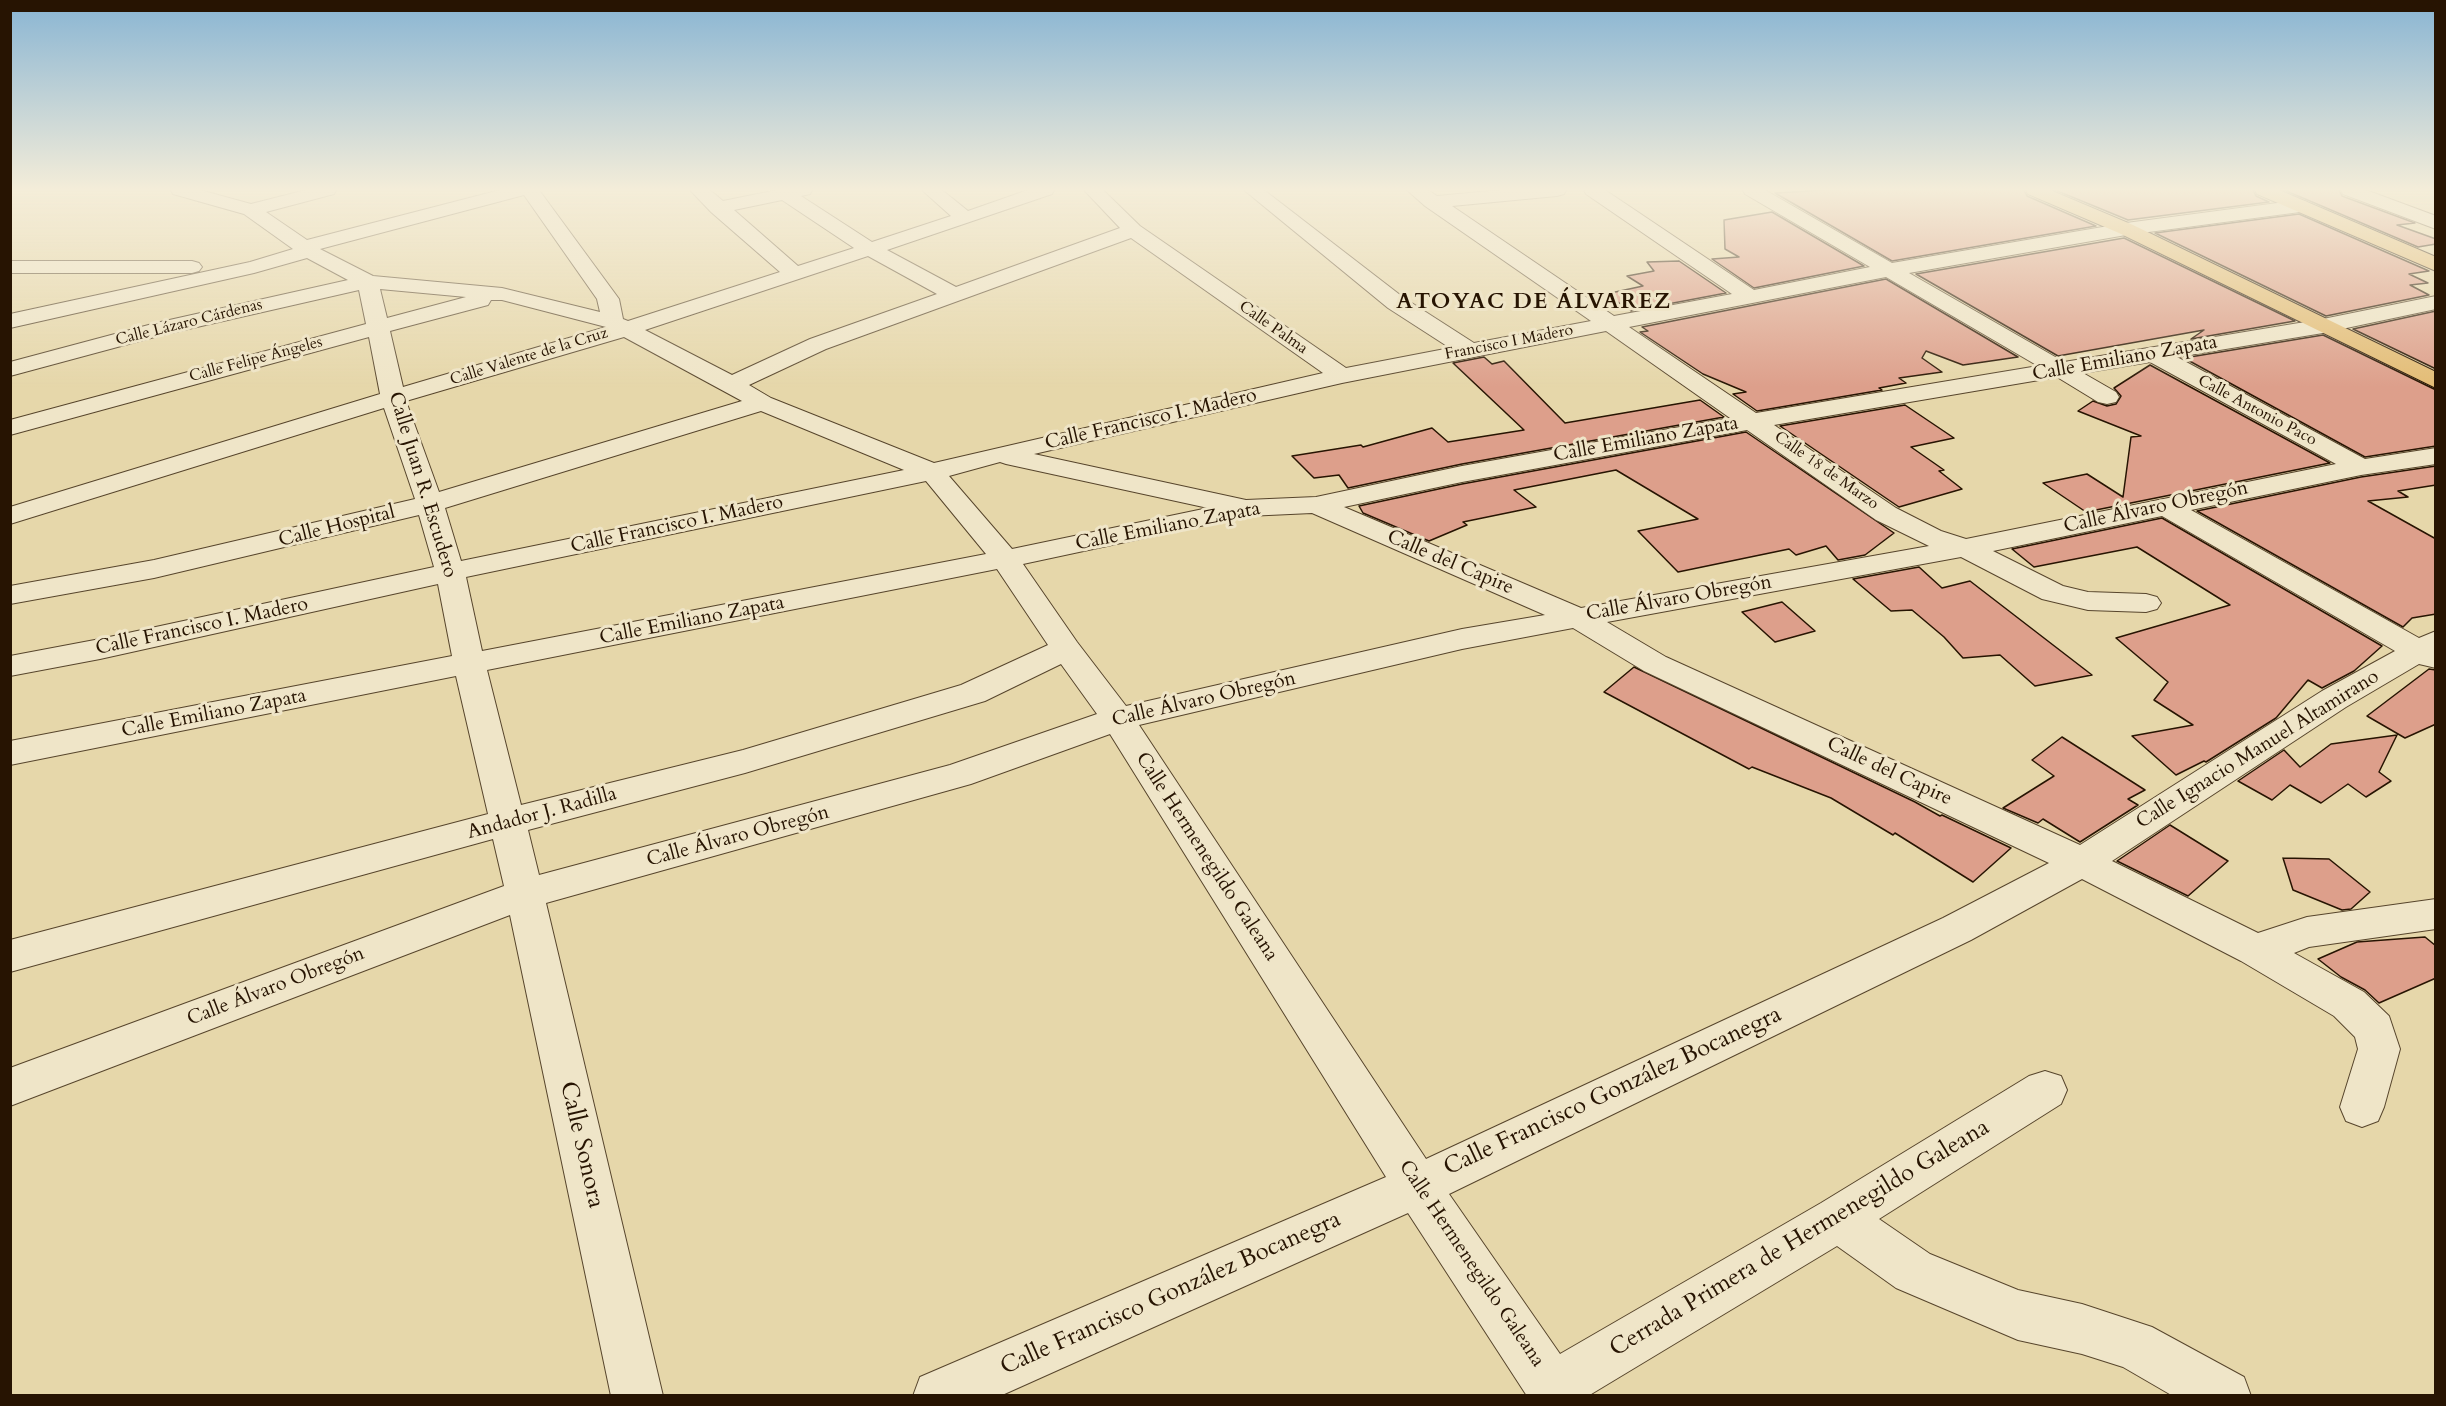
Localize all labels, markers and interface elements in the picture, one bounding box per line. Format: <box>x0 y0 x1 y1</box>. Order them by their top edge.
district label: ATOYAC DE ÁLVAREZ <box>1396 290 1672 316</box>
street label: Calle Lázaro Cárdenas <box>114 295 264 351</box>
street label: Calle Palma <box>1235 297 1311 359</box>
street label: Francisco I Madero <box>1443 321 1575 365</box>
street label: Calle Valente de la Cruz <box>448 324 610 390</box>
street label: Calle Emiliano Zapata <box>2031 331 2219 387</box>
street label: Calle Felipe Ángeles <box>187 333 325 387</box>
street label: Calle Antonio Paco <box>2194 372 2320 450</box>
street label: Calle Francisco I. Madero <box>1043 384 1259 456</box>
street label: Calle Juan R. Escudero <box>382 389 462 581</box>
street label: Calle Emiliano Zapata <box>1552 412 1740 468</box>
street label: Calle 18 de Marzo <box>1770 428 1882 514</box>
street label: Calle Álvaro Obregón <box>2062 477 2250 539</box>
street label: Calle Francisco I. Madero <box>569 491 785 559</box>
street label: Calle Emiliano Zapata <box>1074 497 1262 557</box>
street label: Calle Hospital <box>276 501 398 553</box>
street label: Calle del Capire <box>1383 526 1517 600</box>
street label: Calle Álvaro Obregón <box>1584 571 1774 627</box>
street label: Calle Emiliano Zapata <box>598 591 786 651</box>
street label: Calle Francisco I. Madero <box>94 593 310 661</box>
street label: Calle Ignacio Manuel Altamirano <box>2132 665 2384 835</box>
street label: Calle Álvaro Obregón <box>1110 667 1298 733</box>
street label: Calle Emiliano Zapata <box>120 684 308 744</box>
street label: Calle del Capire <box>1823 733 1955 811</box>
street label: Calle Hermenegildo Galeana <box>1129 748 1283 966</box>
street label: Andador J. Radilla <box>465 783 619 845</box>
street label: Calle Álvaro Obregón <box>644 801 832 873</box>
street label: Calle Álvaro Obregón <box>184 942 368 1032</box>
street label: Calle Francisco González Bocanegra <box>1440 1001 1786 1183</box>
street label: Calle Sonora <box>552 1079 610 1211</box>
street label: Cerrada Primera de Hermenegildo Galeana <box>1605 1114 1995 1364</box>
street label: Calle Hermenegildo Galeana <box>1393 1156 1549 1372</box>
street label: Calle Francisco González Bocanegra <box>996 1206 1346 1382</box>

